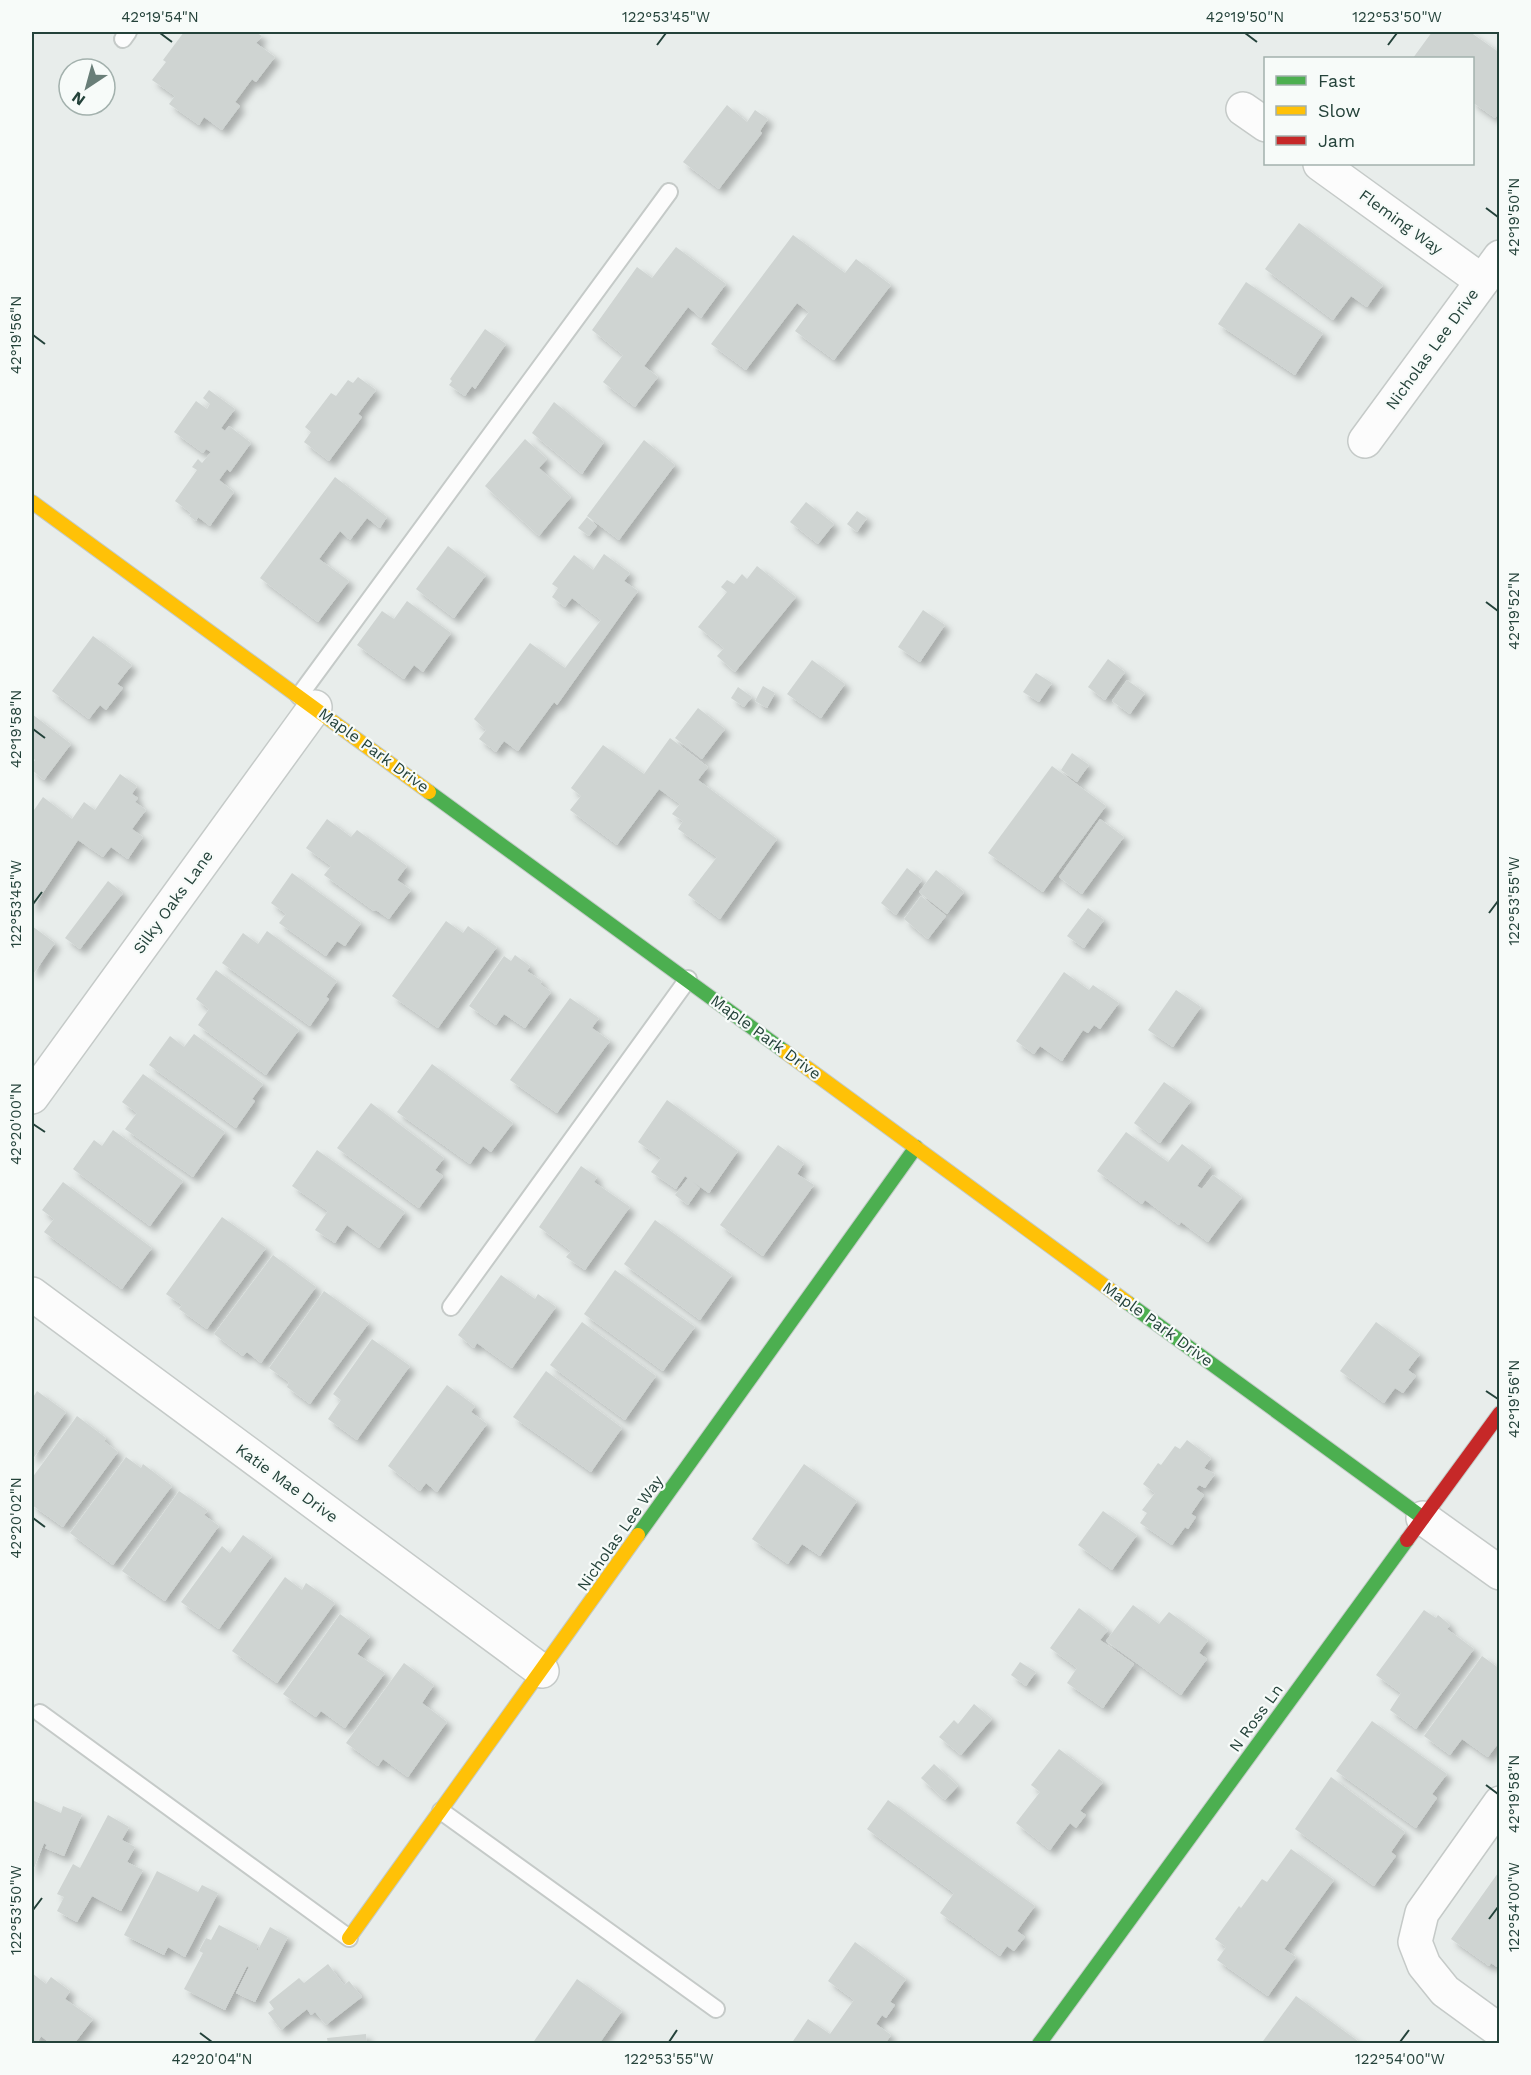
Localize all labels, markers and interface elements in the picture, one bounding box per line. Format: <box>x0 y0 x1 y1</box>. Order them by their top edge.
text: 42°19'54"N <box>121 8 199 26</box>
text: 122°53'45"W <box>622 8 710 26</box>
text: 42°19'50"N <box>1206 8 1284 26</box>
text: 122°53'50"W <box>1352 8 1442 26</box>
north arrow <box>57 57 117 117</box>
legend <box>1264 57 1474 165</box>
text: Fast <box>1318 70 1356 91</box>
text: N <box>68 88 89 110</box>
text: Slow <box>1318 100 1361 121</box>
text: Jam <box>1318 130 1355 151</box>
text: 42°19'50"N <box>1505 178 1523 256</box>
street label: Fleming Way <box>1356 185 1447 259</box>
street label: Nicholas Lee Drive <box>1382 285 1482 413</box>
text: 42°19'56"N <box>7 296 25 374</box>
text: 42°19'52"N <box>1505 572 1523 650</box>
text: 42°19'58"N <box>7 690 25 768</box>
street label: Maple Park Drive <box>315 704 433 796</box>
street label: Silky Oaks Lane <box>129 847 217 957</box>
text: 122°53'55"W <box>1505 856 1523 946</box>
text: 122°53'45"W <box>7 860 25 948</box>
street label: Maple Park Drive <box>707 991 825 1083</box>
text: 42°20'00"N <box>7 1083 25 1165</box>
street label: Maple Park Drive <box>1099 1278 1217 1370</box>
text: 42°19'56"N <box>1505 1360 1523 1438</box>
street label: Katie Mae Drive <box>232 1440 342 1526</box>
street label: Nicholas Lee Way <box>573 1471 667 1594</box>
text: 42°20'02"N <box>7 1477 25 1559</box>
street label: N Ross Ln <box>1225 1680 1287 1756</box>
text: 42°19'58"N <box>1505 1755 1523 1833</box>
text: 122°54'00"W <box>1505 1862 1523 1952</box>
text: 122°53'50"W <box>7 1865 25 1955</box>
text: 42°20'04"N <box>171 2050 253 2068</box>
text: 122°53'55"W <box>624 2050 714 2068</box>
text: 122°54'00"W <box>1355 2050 1445 2068</box>

